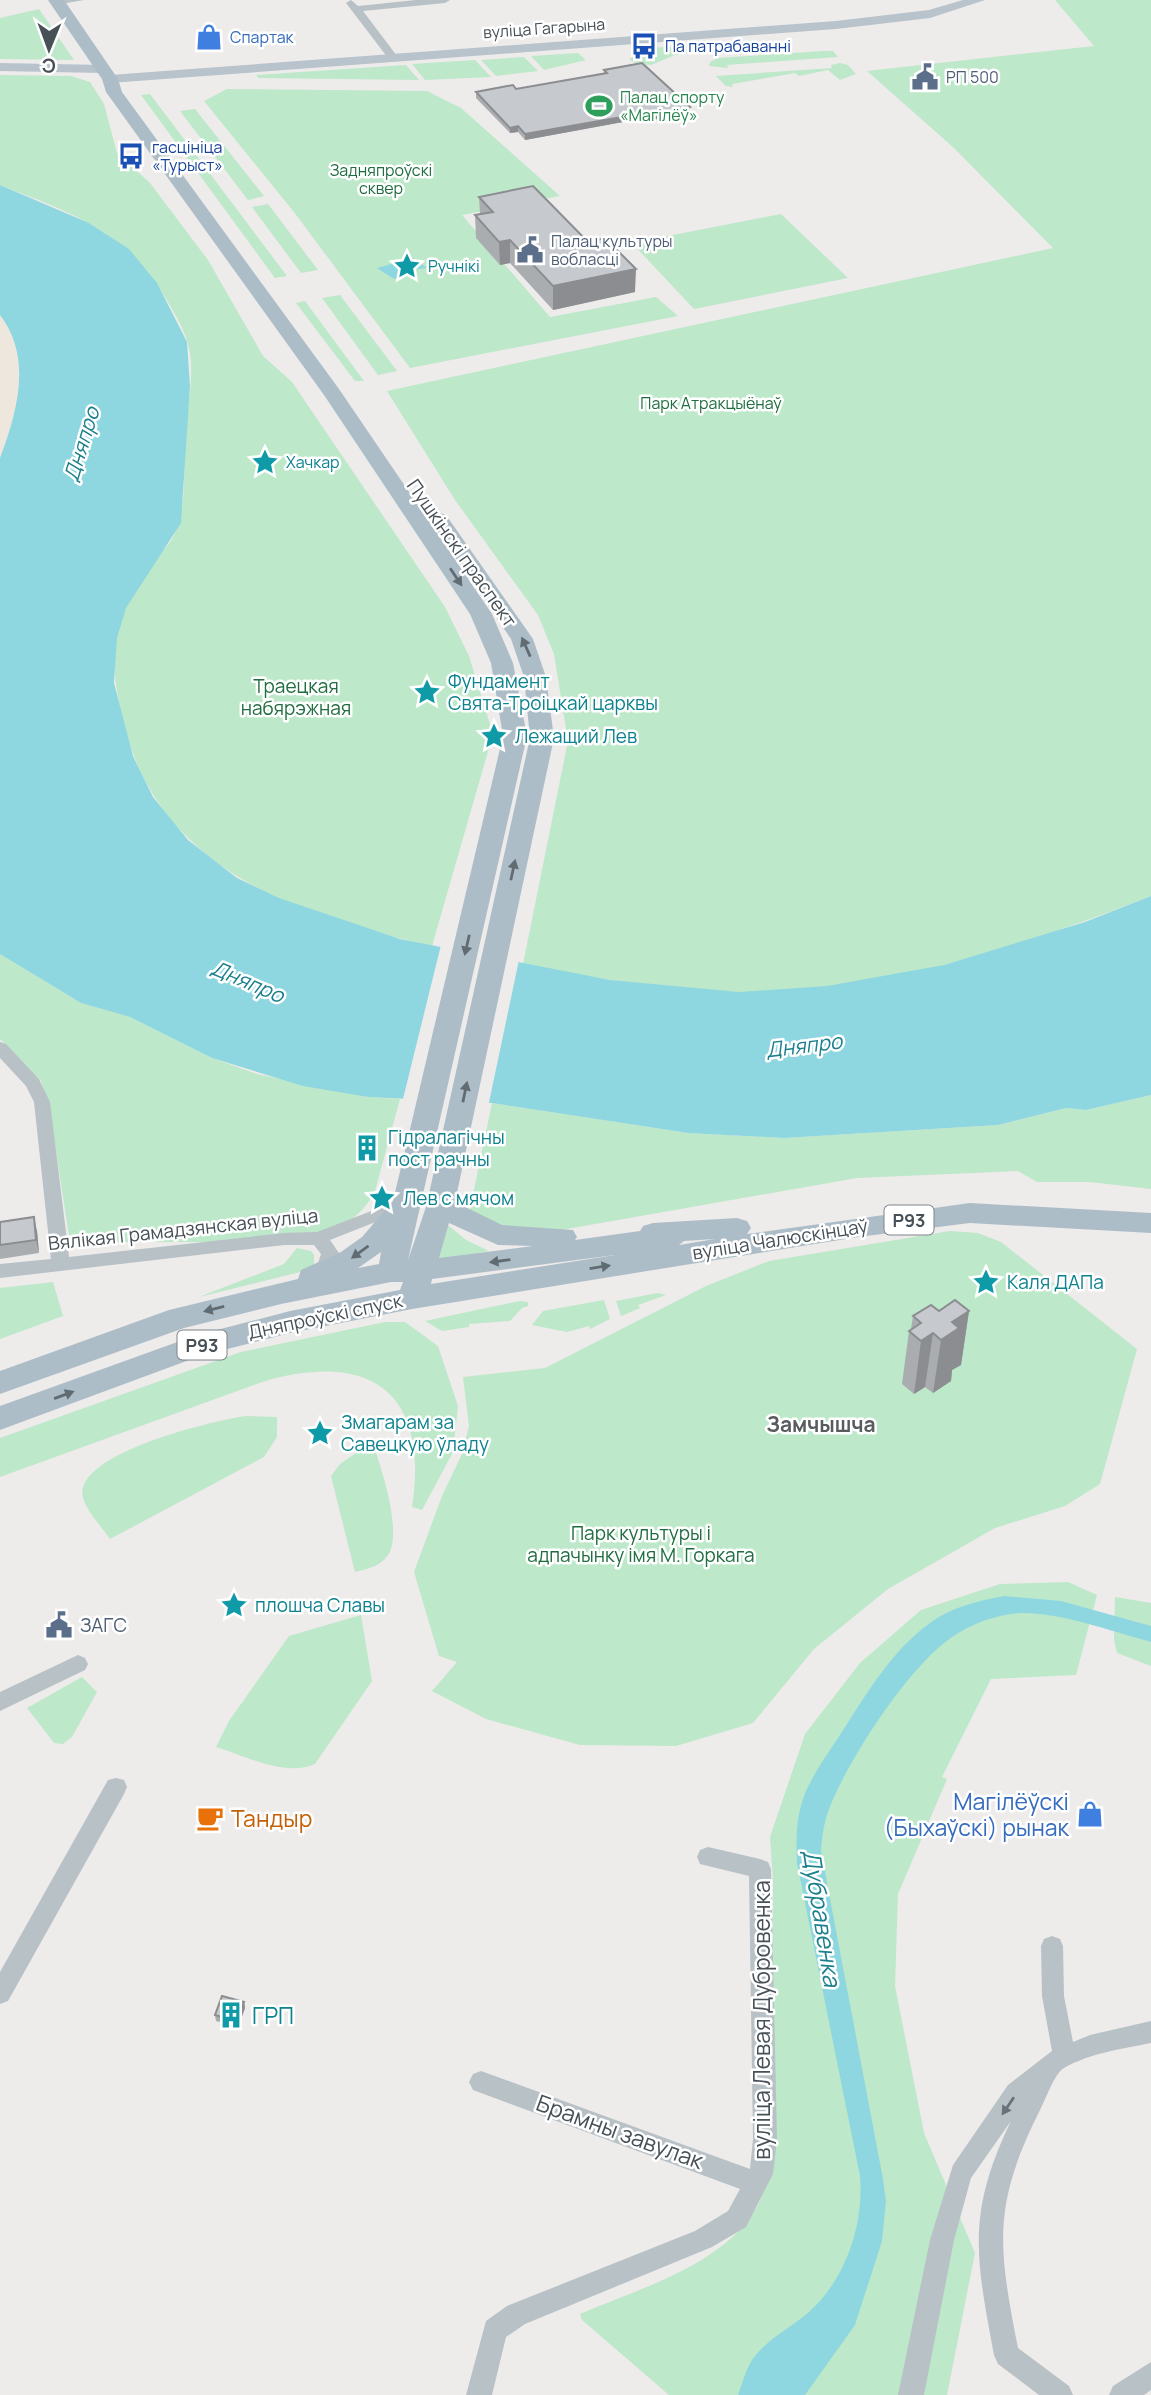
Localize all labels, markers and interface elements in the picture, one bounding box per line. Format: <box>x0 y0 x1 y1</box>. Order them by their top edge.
street label: вуліца Гагарына <box>482 13 606 43</box>
north arrow <box>14 14 84 84</box>
shop icon: Спартак <box>194 22 224 52</box>
place label: Спартак <box>230 26 295 48</box>
bus stop icon: Па патрабаванні <box>629 31 659 61</box>
place label: Па патрабаванні <box>665 35 791 57</box>
text: С <box>41 53 56 79</box>
public building icon: РП 500 <box>910 62 940 92</box>
place label: РП 500 <box>946 66 999 88</box>
place label: Палац спорту «Магілёў» <box>620 86 725 126</box>
sports icon: Палац спорту «Магілёў» <box>584 91 614 121</box>
place label: гасцініца «Турыст» <box>152 136 223 176</box>
bus stop icon: гасцініца «Турыст» <box>116 141 146 171</box>
park label: Задняпроўскі сквер <box>330 159 432 199</box>
place label: Палац культуры вобласці <box>551 230 673 270</box>
public building icon: Палац культуры вобласці <box>515 235 545 265</box>
place icon: Ручнікі <box>392 251 422 281</box>
place label: Ручнікі <box>428 255 480 277</box>
park label: Парк Атракцыёнаў <box>640 392 782 414</box>
water label: Дняпро <box>56 402 106 485</box>
place icon: Хачкар <box>250 447 280 477</box>
place label: Хачкар <box>286 451 340 473</box>
street label: Пушкінскі праспект <box>401 474 523 632</box>
one-way arrow <box>449 568 462 587</box>
one-way arrow <box>520 637 532 657</box>
place label: Фундамент Свята-Троіцкай царквы <box>448 668 658 716</box>
park label: Траецкая набярэжная <box>241 673 351 721</box>
place icon: Фундамент Свята-Троіцкай царквы <box>412 677 442 707</box>
place icon: Лежащий Лев <box>479 721 509 751</box>
place label: Лежащий Лев <box>515 723 637 749</box>
one-way arrow <box>508 859 519 881</box>
one-way arrow <box>461 934 472 956</box>
water label: Дняпро <box>207 953 290 1009</box>
water label: Дняпро <box>764 1026 845 1064</box>
one-way arrow <box>459 1081 470 1103</box>
place label: Гідралагічны пост рачны <box>388 1124 505 1172</box>
building icon: Гідралагічны пост рачны <box>352 1133 382 1163</box>
place icon: Лев с мячом <box>367 1183 397 1213</box>
place label: Лев с мячом <box>403 1185 514 1211</box>
street label: Вялікая Грамадзянская вуліца <box>47 1202 319 1256</box>
road number: Р93 <box>884 1205 934 1234</box>
street label: вуліца Чалюскінцаў <box>690 1212 870 1266</box>
one-way arrow <box>351 1245 369 1259</box>
one-way arrow <box>489 1255 511 1266</box>
one-way arrow <box>589 1261 611 1272</box>
place icon: Каля ДАПа <box>971 1267 1001 1297</box>
place label: Каля ДАПа <box>1007 1269 1104 1295</box>
street label: Дняпроўскі спуск <box>245 1287 405 1345</box>
one-way arrow <box>203 1304 225 1315</box>
road number: Р93 <box>178 1330 227 1360</box>
one-way arrow <box>54 1389 75 1400</box>
place label: Змагарам за Савецкую ўладу <box>341 1409 489 1457</box>
district label: Замчышча <box>766 1410 876 1438</box>
place icon: Змагарам за Савецкую ўладу <box>305 1418 335 1448</box>
park label: Парк культуры і адпачынку імя М. Горкага <box>527 1520 755 1568</box>
place icon: плошча Славы <box>219 1590 249 1620</box>
place label: плошча Славы <box>255 1592 385 1618</box>
public building icon: ЗАГС <box>44 1610 74 1640</box>
place label: ЗАГС <box>80 1612 127 1638</box>
place label: Магілёўскі (Быхаўскі) рынак <box>884 1785 1070 1843</box>
shop icon: Магілёўскі (Быхаўскі) рынак <box>1075 1799 1105 1829</box>
place label: Тандыр <box>231 1802 312 1834</box>
cafe icon: Тандыр <box>195 1803 225 1833</box>
water label: Дубравенка <box>796 1847 850 1990</box>
street label: вуліца Левая Дубровенка <box>745 1880 777 2160</box>
place label: ГРП <box>252 1999 294 2031</box>
building icon: ГРП <box>216 2000 246 2030</box>
street label: Брамны завулак <box>532 2086 709 2176</box>
one-way arrow <box>1002 2096 1015 2115</box>

